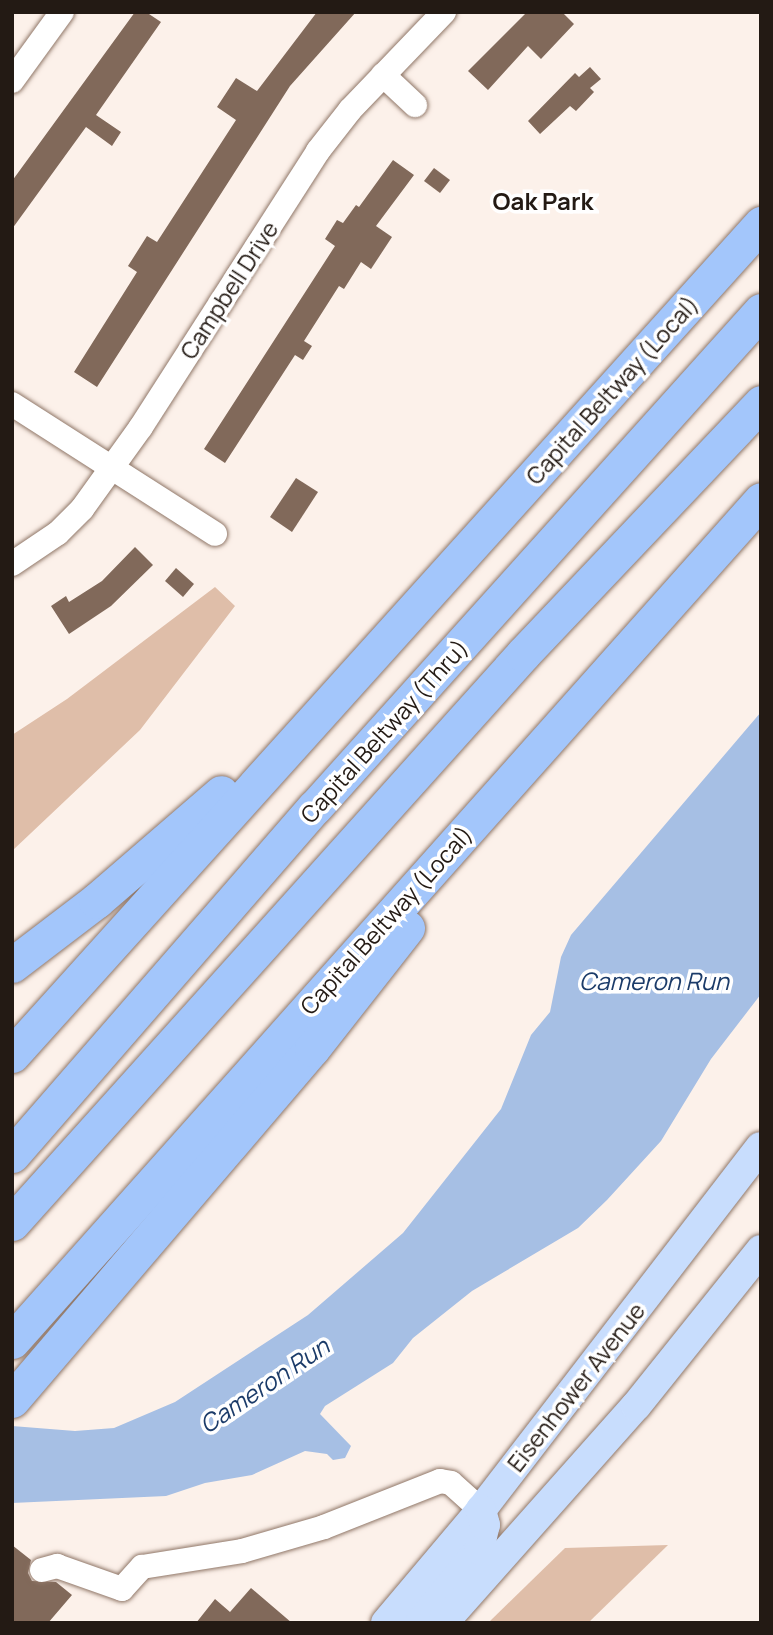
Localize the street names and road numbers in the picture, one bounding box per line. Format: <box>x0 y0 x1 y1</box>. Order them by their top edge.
street label: Campbell Drive <box>174 216 284 364</box>
street label: Capital Beltway (Local) <box>520 290 704 490</box>
street label: Capital Beltway (Thru) <box>294 634 474 828</box>
street label: Capital Beltway (Local) <box>294 820 478 1020</box>
street label: Eisenhower Avenue <box>502 1297 650 1477</box>

